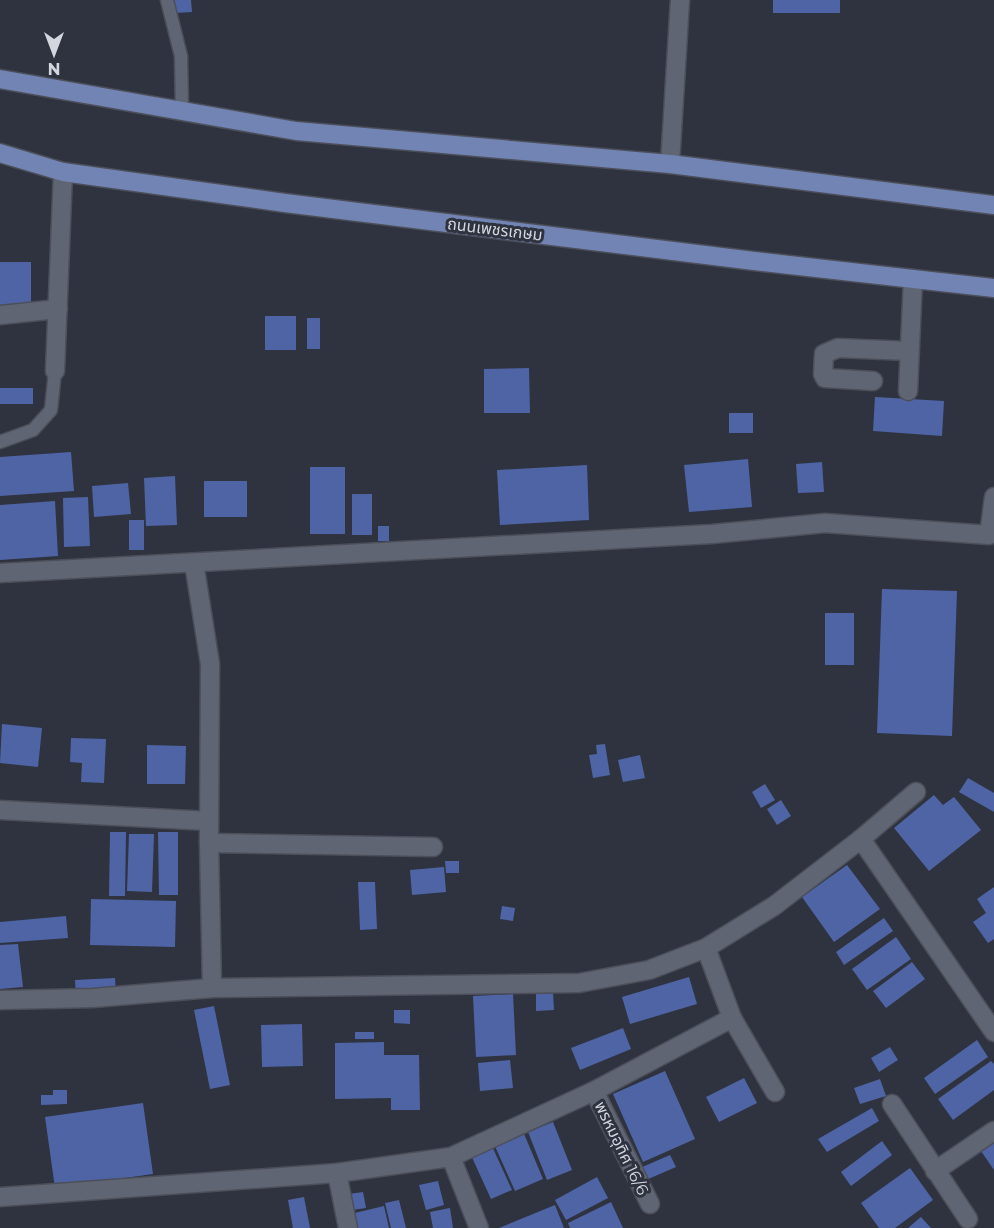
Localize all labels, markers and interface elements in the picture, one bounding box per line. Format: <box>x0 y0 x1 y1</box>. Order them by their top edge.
north arrow <box>24 24 84 84</box>
text: N <box>48 59 60 78</box>
street label: ถนนเพชรเกษม <box>446 214 544 245</box>
street label: พรหมอุทิศ 16/6 <box>591 1098 653 1198</box>

